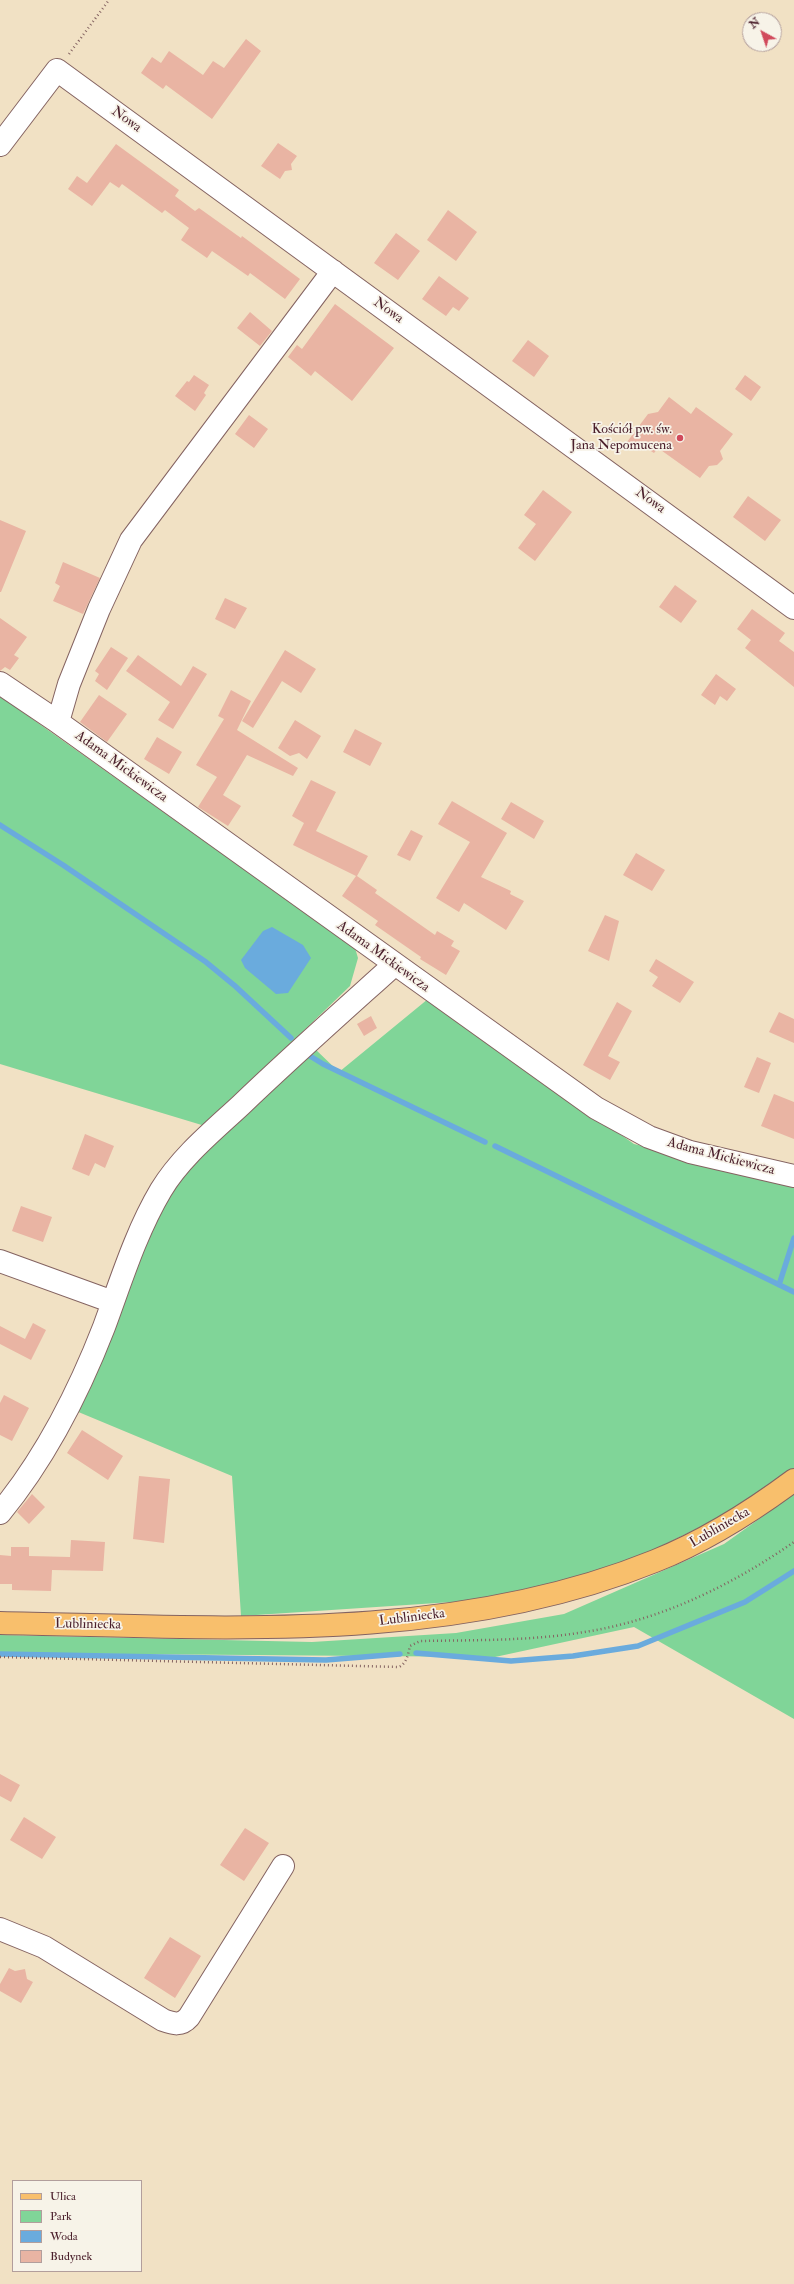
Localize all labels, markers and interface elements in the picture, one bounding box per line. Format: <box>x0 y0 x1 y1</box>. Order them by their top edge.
north arrow <box>742 12 782 52</box>
text: N <box>747 15 763 31</box>
street label: Nowa <box>108 103 144 137</box>
street label: Nowa <box>370 294 406 328</box>
place label: Kościół pw. św. Jana Nepomucena <box>571 422 672 454</box>
marker: Kościół pw. św. Jana Nepomucena <box>675 433 685 443</box>
street label: Nowa <box>632 484 668 518</box>
street label: Adama Mickiewicza <box>71 728 171 806</box>
street label: Adama Mickiewicza <box>333 918 433 996</box>
street label: Adama Mickiewicza <box>665 1135 777 1179</box>
street label: Lubliniecka <box>687 1504 753 1552</box>
street label: Lubliniecka <box>378 1606 446 1630</box>
street label: Lubliniecka <box>55 1616 121 1634</box>
legend <box>12 2180 142 2272</box>
text: Ulica <box>50 2189 76 2204</box>
text: Park <box>50 2209 72 2224</box>
text: Woda <box>50 2229 78 2244</box>
text: Budynek <box>50 2249 92 2264</box>

